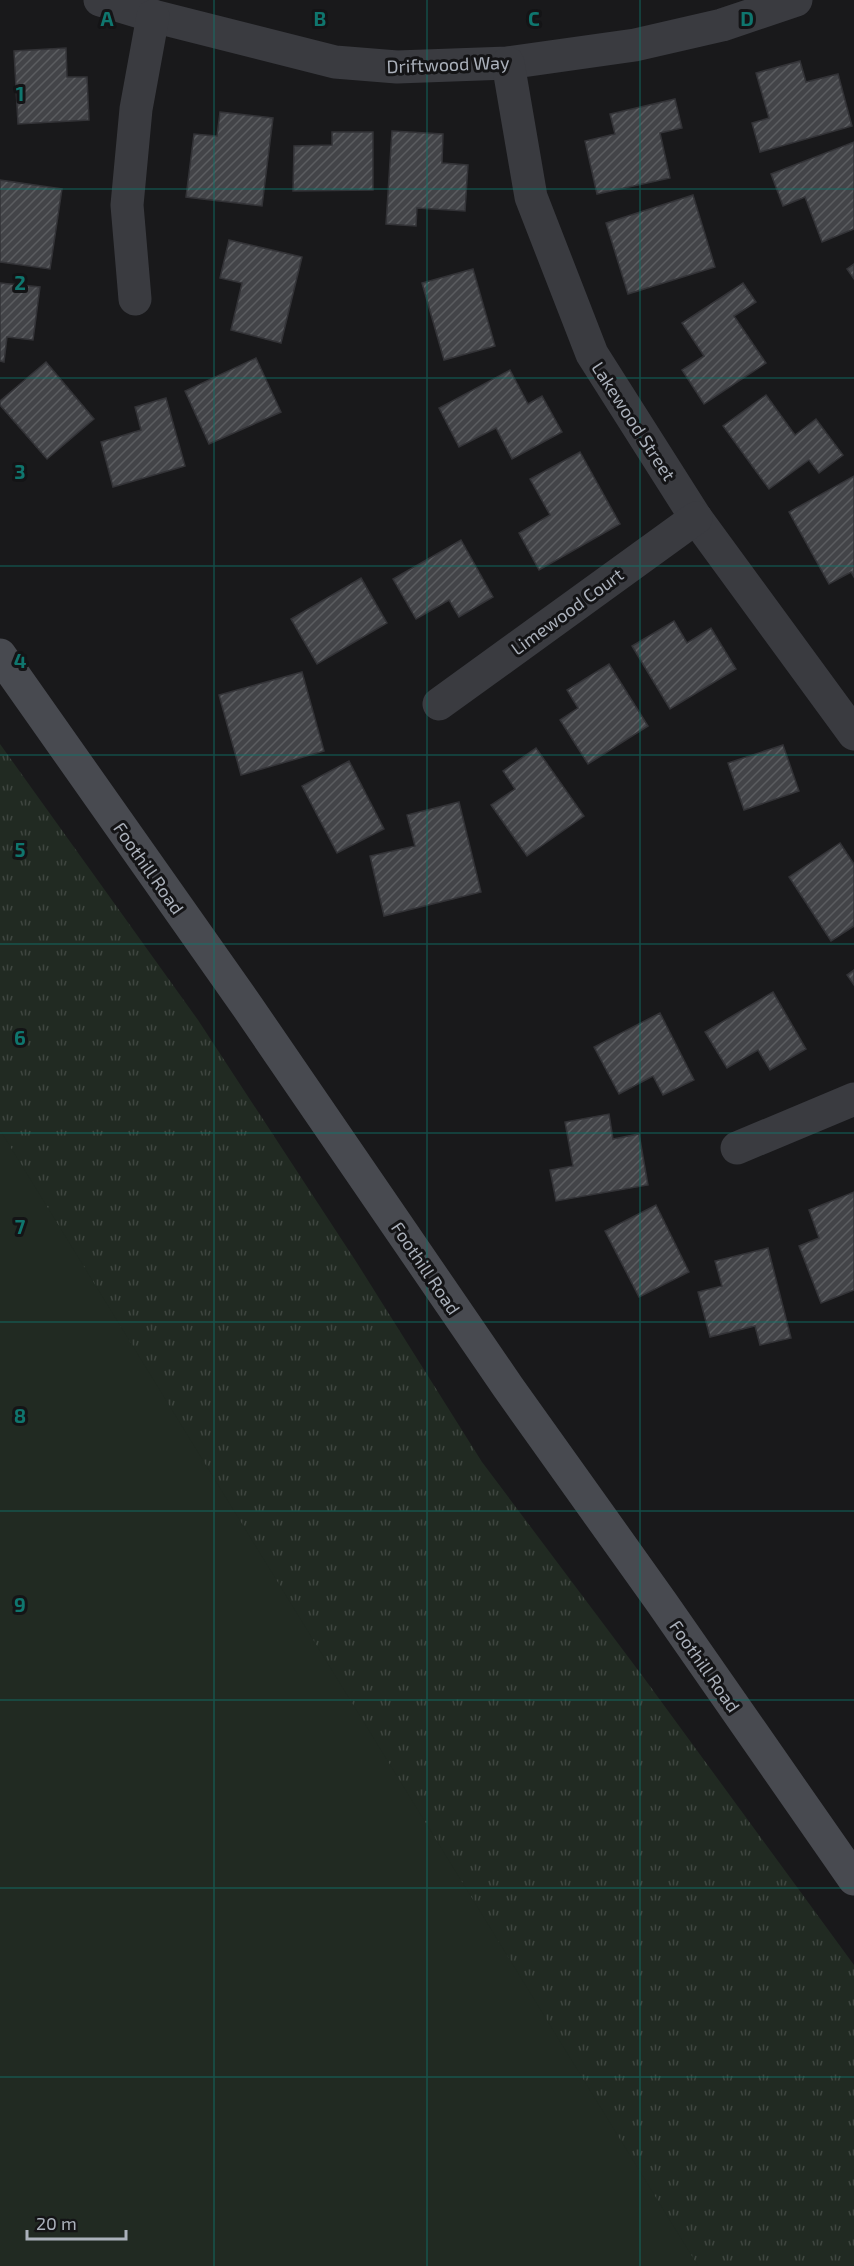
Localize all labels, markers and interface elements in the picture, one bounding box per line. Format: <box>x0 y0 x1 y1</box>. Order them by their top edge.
text: A <box>100 6 114 30</box>
text: B <box>314 6 326 30</box>
text: C <box>528 6 540 30</box>
text: D <box>740 6 754 30</box>
street label: Driftwood Way <box>386 51 510 77</box>
text: 1 <box>16 81 24 105</box>
text: 2 <box>14 270 26 294</box>
street label: Lakewood Street <box>587 357 681 485</box>
text: 3 <box>14 459 26 483</box>
street label: Limewood Court <box>507 563 628 659</box>
text: 4 <box>14 648 27 672</box>
street label: Foothill Road <box>109 818 189 918</box>
text: 5 <box>14 837 26 861</box>
text: 6 <box>14 1025 26 1049</box>
text: 7 <box>15 1214 26 1238</box>
street label: Foothill Road <box>387 1217 465 1319</box>
text: 8 <box>14 1403 26 1427</box>
text: 9 <box>14 1592 26 1616</box>
street label: Foothill Road <box>665 1616 745 1716</box>
scale bar <box>27 2203 126 2241</box>
text: 20 m <box>36 2212 77 2234</box>

